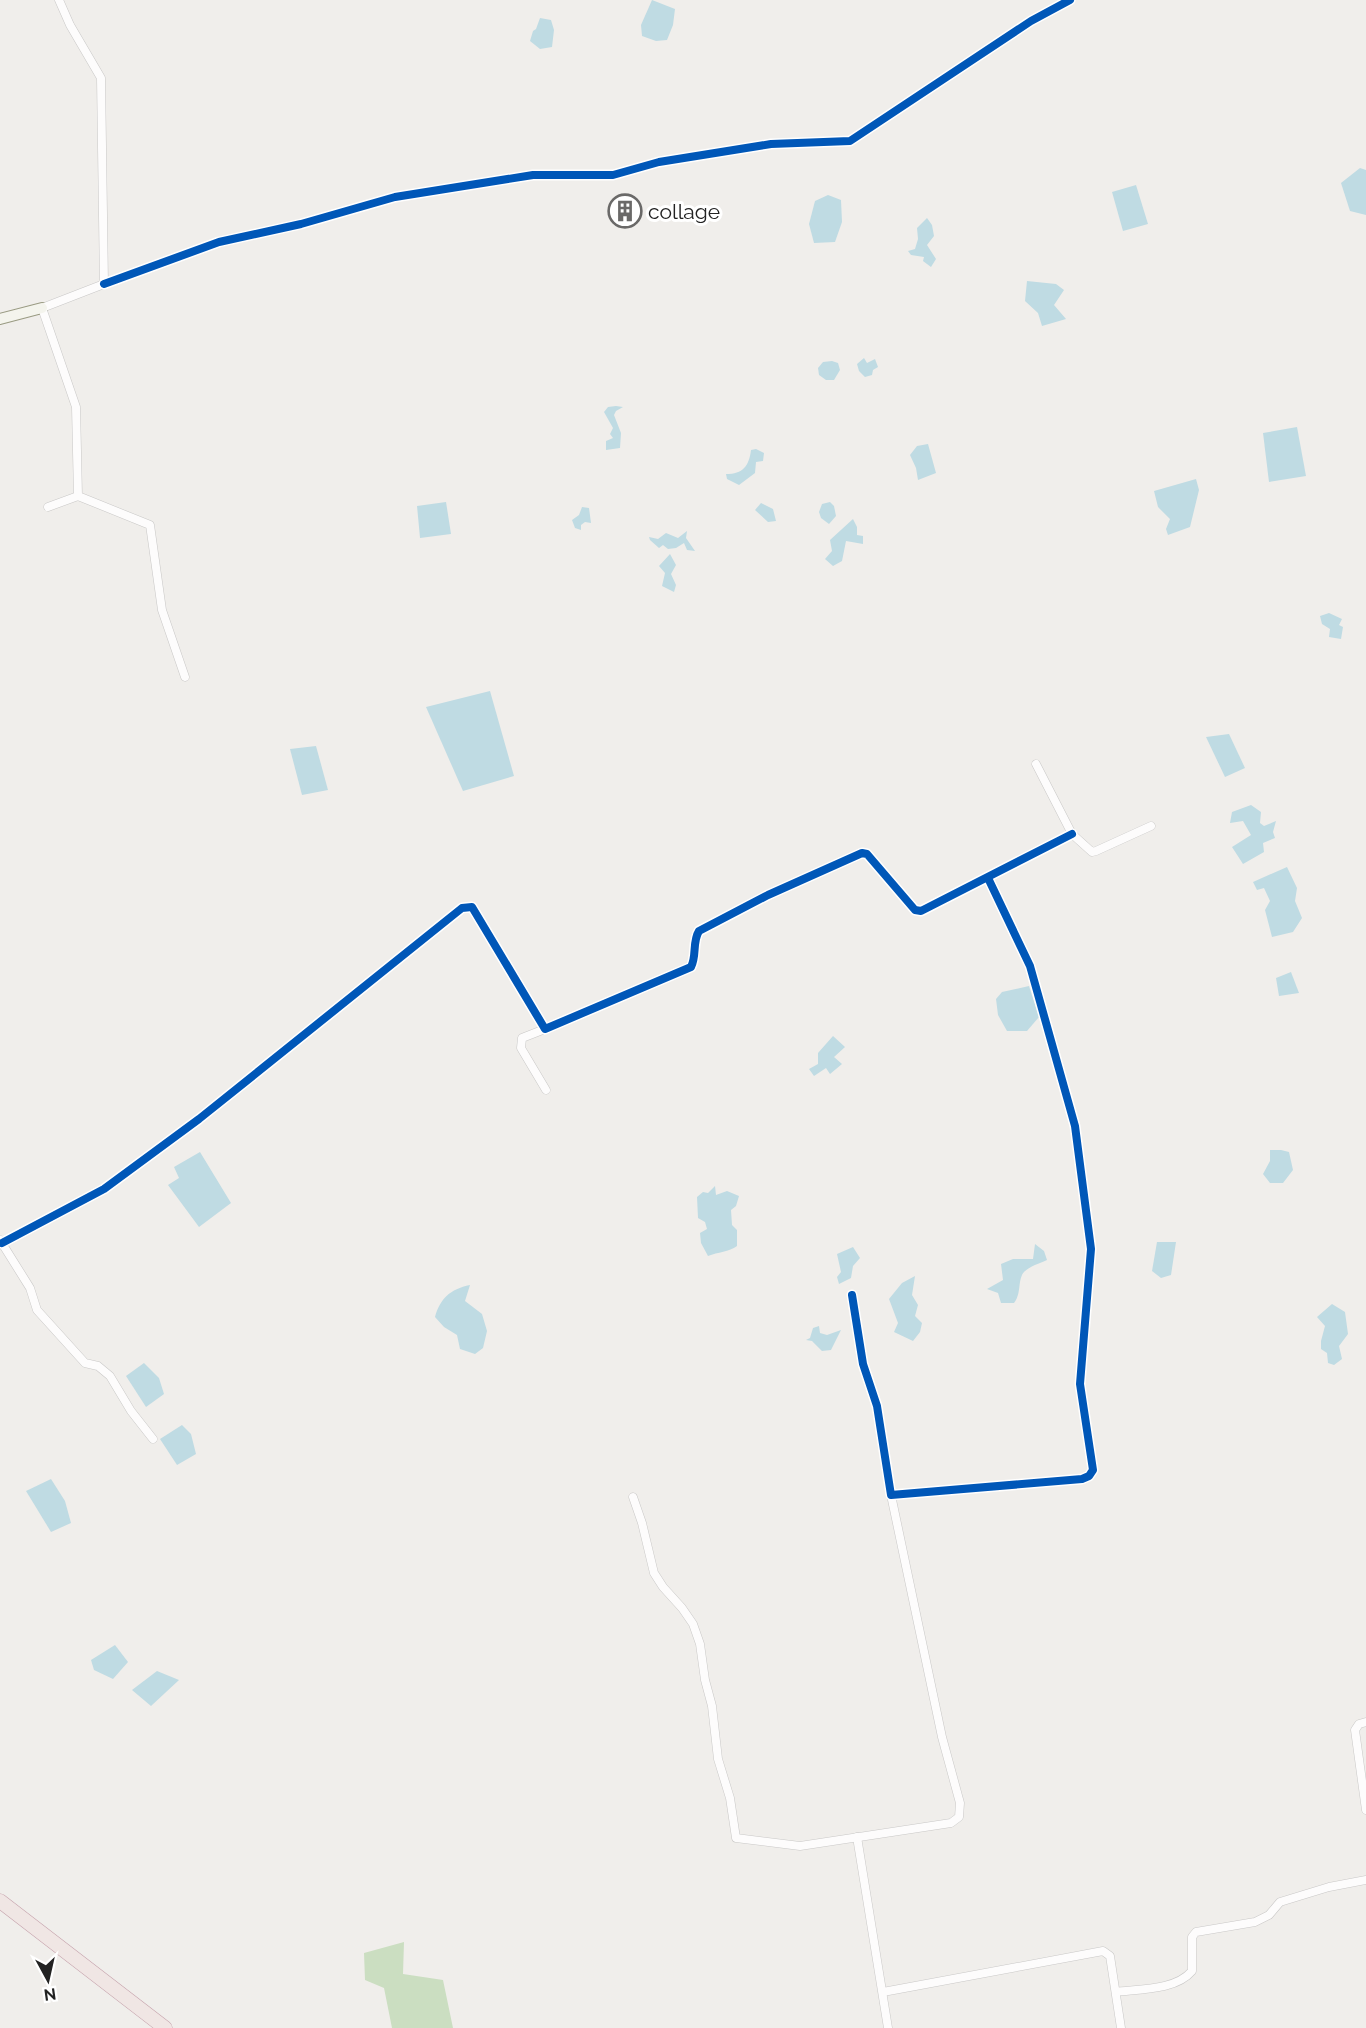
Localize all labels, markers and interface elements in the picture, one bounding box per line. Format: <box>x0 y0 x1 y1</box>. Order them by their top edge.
building icon: collage <box>607 193 643 229</box>
place label: collage <box>648 199 720 224</box>
north arrow <box>18 1950 78 2010</box>
text: N <box>43 1984 57 2005</box>

